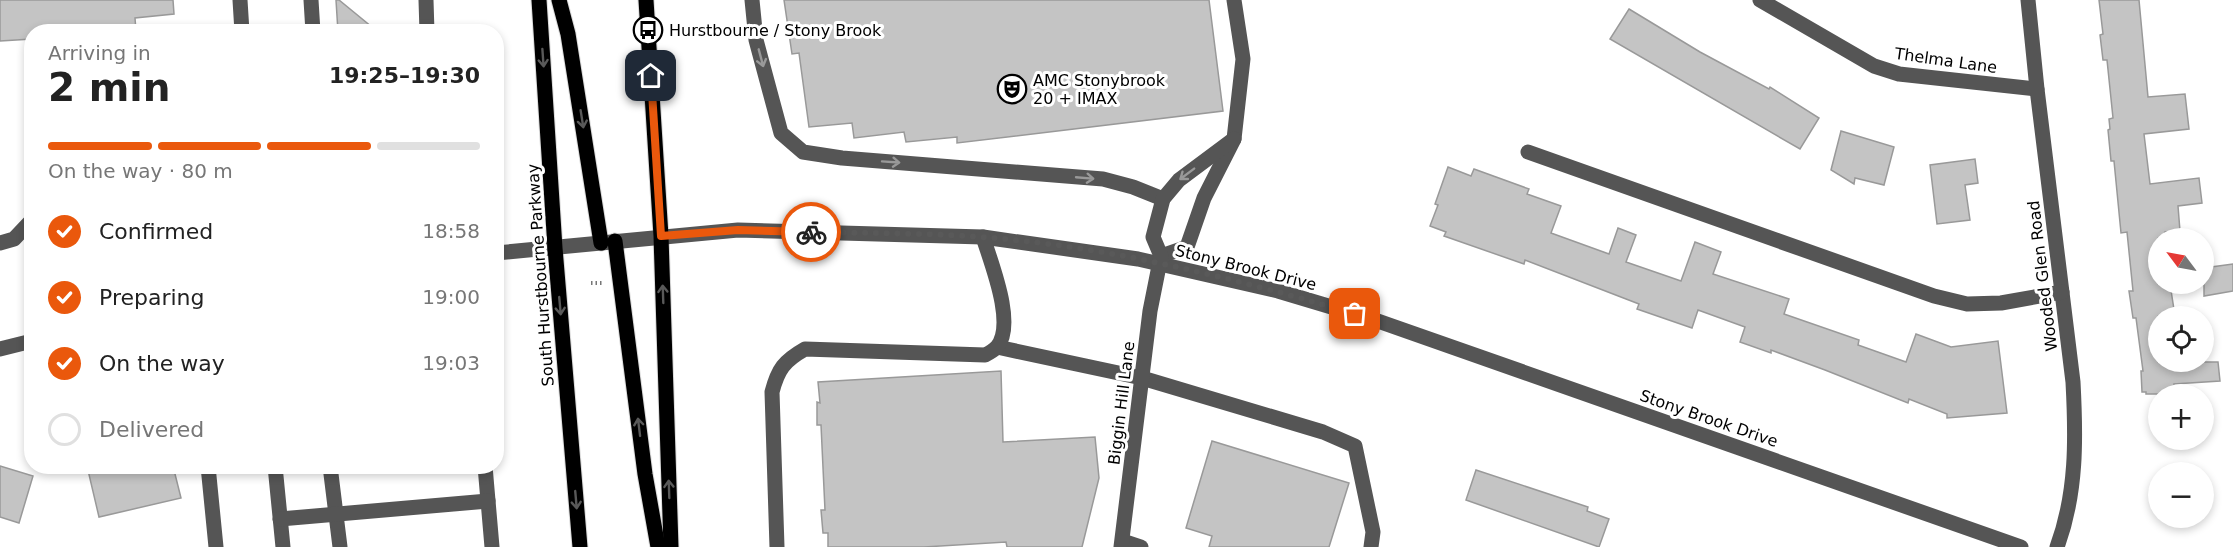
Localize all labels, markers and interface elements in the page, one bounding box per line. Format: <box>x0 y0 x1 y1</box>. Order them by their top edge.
bus stop icon: Hurstbourne / Stony Brook <box>632 14 664 46</box>
place label: Hurstbourne / Stony Brook <box>669 21 882 40</box>
text: Arriving in <box>48 41 151 65</box>
street label: Thelma Lane <box>1892 44 1998 77</box>
one-way arrow <box>537 48 548 68</box>
one-way arrow <box>756 48 767 67</box>
pin <box>625 50 676 101</box>
icon: home <box>634 59 667 92</box>
text: 19:25–19:30 <box>329 63 480 88</box>
text: 2 min <box>48 65 170 110</box>
place label: AMC Stonybrook 20 + IMAX <box>1033 71 1166 108</box>
theatre icon: AMC Stonybrook 20 + IMAX <box>996 73 1028 105</box>
one-way arrow <box>576 109 587 129</box>
one-way arrow <box>880 157 900 168</box>
text: On the way · 80 m <box>48 159 233 183</box>
street label: South Hurstbourne Parkway <box>523 163 558 387</box>
one-way arrow <box>1179 168 1195 181</box>
one-way arrow <box>1075 172 1095 183</box>
street label: Wooded Glen Road <box>2024 199 2061 352</box>
courier <box>781 202 841 262</box>
icon: check <box>48 215 81 248</box>
icon: bike <box>795 216 828 249</box>
text: Confirmed <box>99 219 213 244</box>
text: 18:58 <box>422 219 480 243</box>
north arrow <box>2148 228 2214 294</box>
map controls <box>2148 228 2214 528</box>
street label: Stony Brook Drive <box>1173 241 1318 294</box>
icon: check <box>48 281 81 314</box>
one-way arrow <box>657 284 669 304</box>
text: Preparing <box>99 285 205 310</box>
text: 19:00 <box>422 285 480 309</box>
pin <box>1329 288 1380 339</box>
one-way arrow <box>555 295 566 315</box>
icon: bag <box>1338 297 1371 330</box>
button: locate <box>2148 306 2214 372</box>
street label: Biggin Hill Lane <box>1104 340 1139 466</box>
icon: check <box>48 347 81 380</box>
text: On the way <box>99 351 225 376</box>
text: 19:03 <box>422 351 480 375</box>
button: + <box>2148 384 2214 450</box>
street label: Stony Brook Drive <box>1637 386 1780 451</box>
text: Delivered <box>99 417 204 442</box>
one-way arrow <box>633 418 644 437</box>
button: − <box>2148 462 2214 528</box>
one-way arrow <box>664 479 675 499</box>
one-way arrow <box>571 490 582 510</box>

